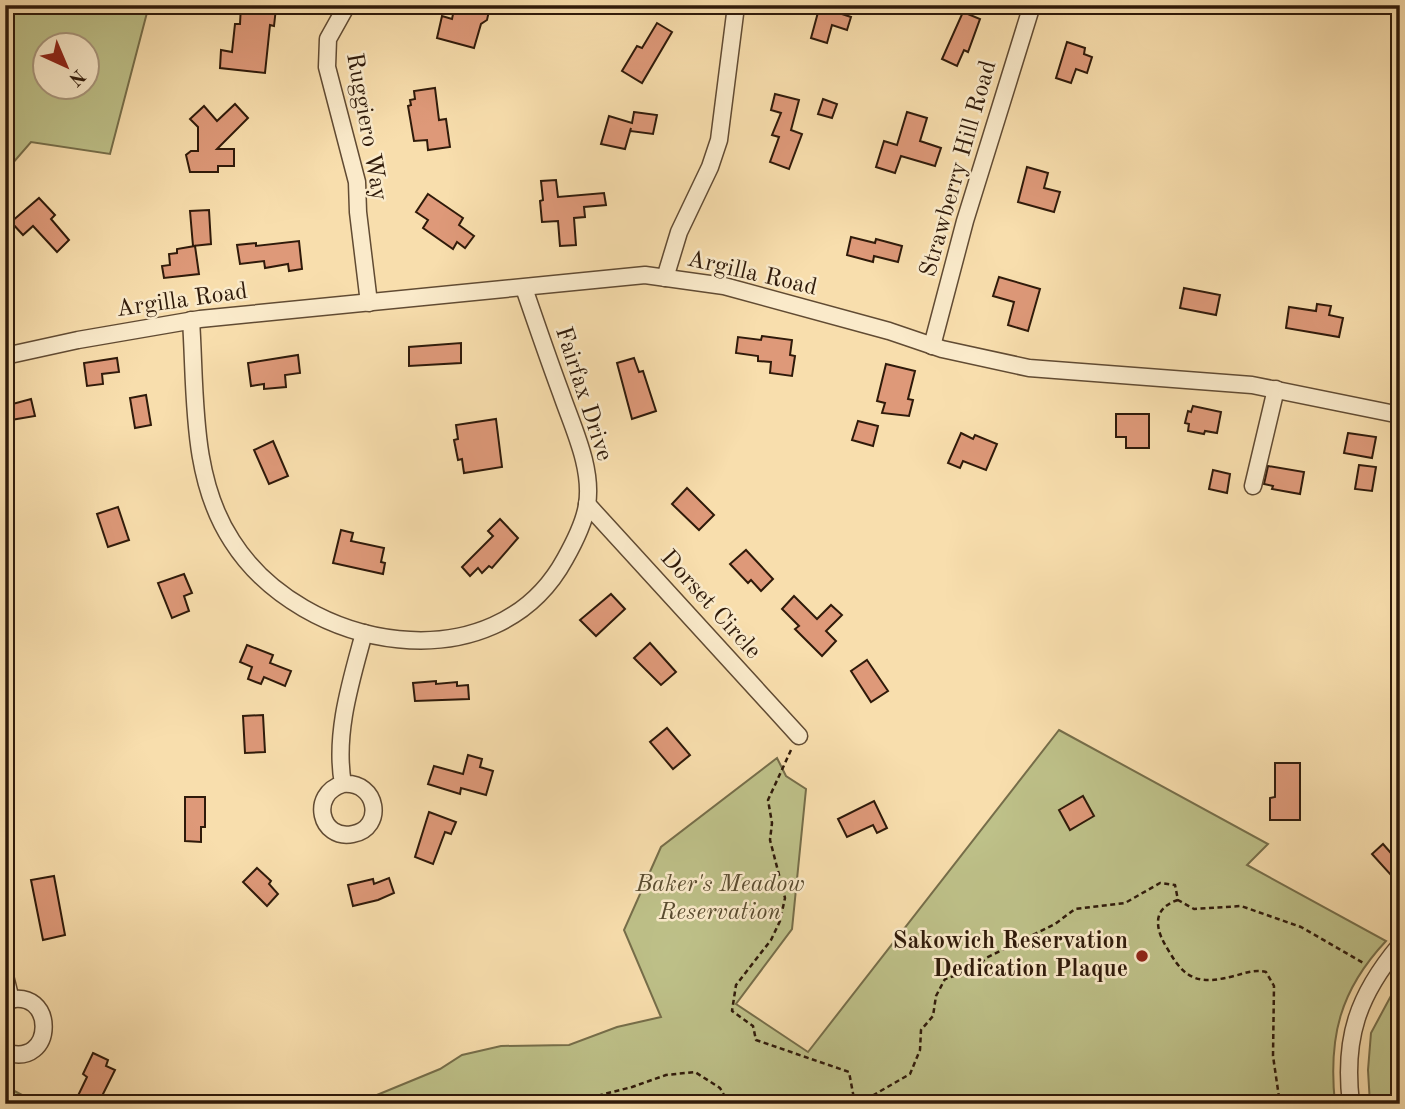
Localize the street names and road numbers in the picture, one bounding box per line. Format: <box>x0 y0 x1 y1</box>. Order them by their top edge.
street label: Ruggiero Way <box>341 51 391 203</box>
street label: Strawberry Hill Road <box>917 58 1001 280</box>
street label: Argilla Road <box>685 247 819 301</box>
street label: Argilla Road <box>115 280 249 322</box>
street label: Fairfax Drive <box>550 324 616 464</box>
street label: Dorset Circle <box>655 546 765 664</box>

